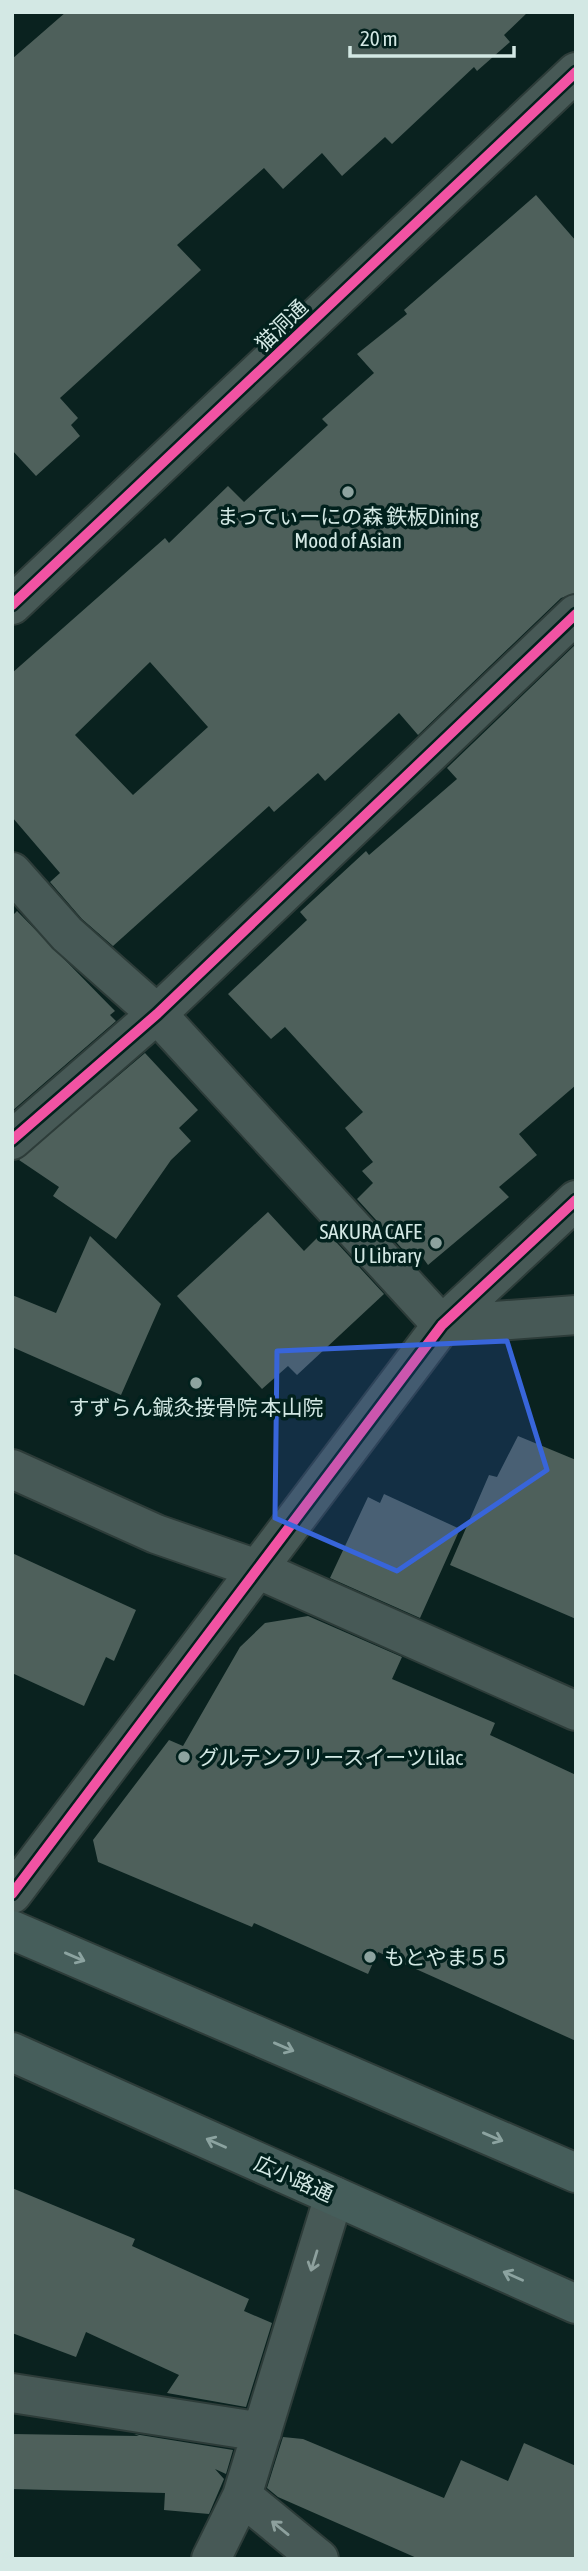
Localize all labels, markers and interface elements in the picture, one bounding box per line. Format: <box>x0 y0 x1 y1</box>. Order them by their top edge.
scale bar <box>350 14 514 58</box>
text: 20 m <box>360 26 398 50</box>
street label: 猫洞通 <box>250 294 312 356</box>
marker: まってぃーにの森 鉄板Dining Mood of Asian <box>340 484 356 500</box>
place label: まってぃーにの森 鉄板Dining Mood of Asian <box>217 504 479 552</box>
place label: SAKURA CAFE U Library <box>319 1219 422 1267</box>
marker: SAKURA CAFE U Library <box>428 1235 444 1251</box>
marker: すずらん鍼灸接骨院 本山院 <box>188 1375 204 1391</box>
place label: すずらん鍼灸接骨院 本山院 <box>69 1395 323 1419</box>
place label: グルテンフリースイーツLilac <box>198 1745 463 1769</box>
marker: グルテンフリースイーツLilac <box>176 1749 192 1765</box>
place label: もとやま５５ <box>384 1945 510 1969</box>
marker: もとやま５５ <box>362 1949 378 1965</box>
one-way arrow <box>64 1951 85 1964</box>
one-way arrow <box>273 2041 294 2054</box>
one-way arrow <box>481 2131 503 2144</box>
one-way arrow <box>206 2136 228 2149</box>
street label: 広小路通 <box>251 2150 337 2206</box>
one-way arrow <box>307 2250 320 2272</box>
one-way arrow <box>503 2269 525 2282</box>
one-way arrow <box>272 2520 290 2535</box>

